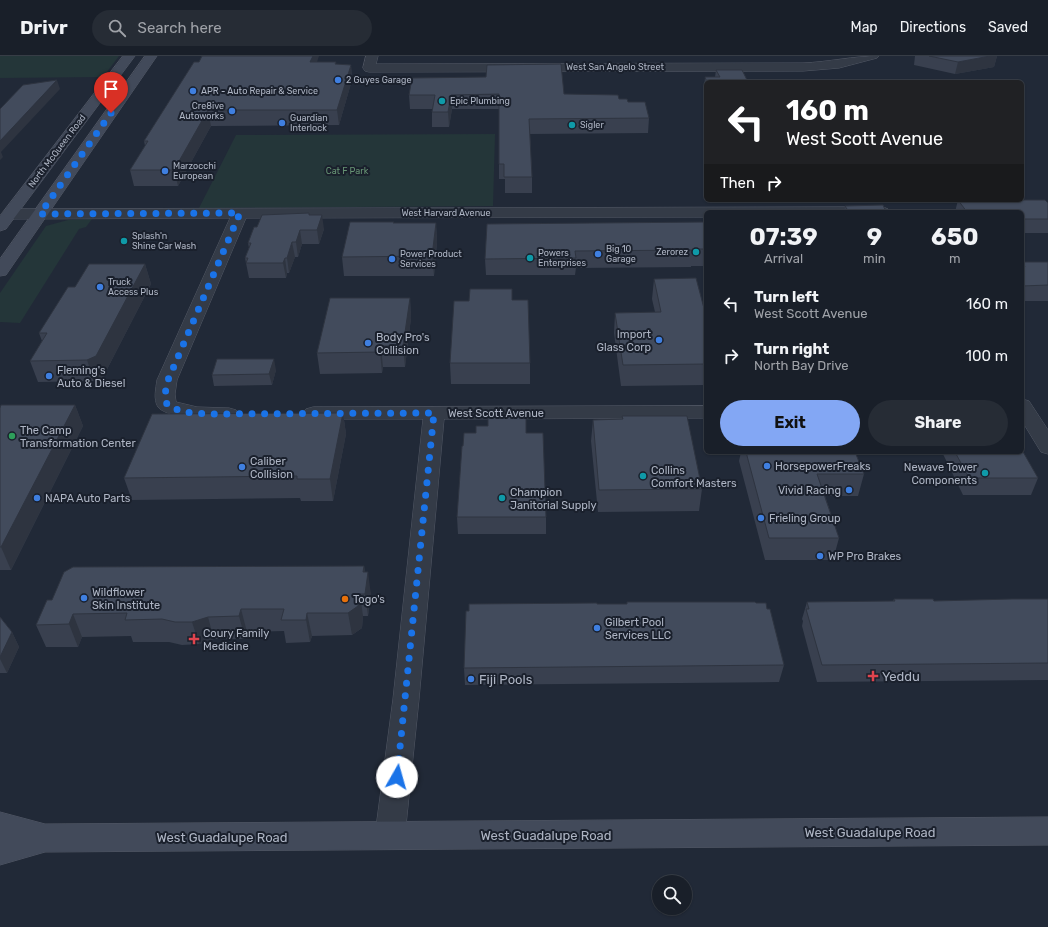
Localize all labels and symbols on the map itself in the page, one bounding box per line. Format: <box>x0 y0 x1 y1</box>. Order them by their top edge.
street label: West San Angelo Street <box>566 62 664 72</box>
pin <box>94 72 128 113</box>
marker: 2 Guyes Garage <box>333 75 343 85</box>
place label: 2 Guyes Garage <box>346 75 412 85</box>
marker: APR - Auto Repair & Service <box>188 86 198 96</box>
place label: APR - Auto Repair & Service <box>201 86 318 96</box>
marker: Epic Plumbing <box>437 96 447 106</box>
place label: Epic Plumbing <box>450 96 510 106</box>
place label: Cre8ive Autoworks <box>179 101 224 121</box>
marker: Cre8ive Autoworks <box>227 106 237 116</box>
street label: North McQueen Road <box>26 113 88 189</box>
place label: Guardian Interlock <box>290 113 328 133</box>
marker: Guardian Interlock <box>277 118 287 128</box>
marker: Sigler <box>567 120 577 130</box>
place label: Sigler <box>580 120 604 130</box>
place label: Marzocchi European <box>173 161 216 181</box>
marker: Marzocchi European <box>160 166 170 176</box>
park label: Cat F Park <box>326 166 369 176</box>
street label: West Harvard Avenue <box>401 208 491 218</box>
place label: Splash'n Shine Car Wash <box>132 231 196 251</box>
marker: Splash'n Shine Car Wash <box>119 236 129 246</box>
place label: Big 10 Garage <box>606 244 636 264</box>
place label: Zerorez <box>656 247 688 257</box>
marker: Zerorez <box>691 247 701 257</box>
place label: Powers Enterprises <box>538 248 586 268</box>
place label: Power Product Services <box>400 249 462 269</box>
marker: Big 10 Garage <box>593 249 603 259</box>
marker: Powers Enterprises <box>525 253 535 263</box>
marker: Power Product Services <box>387 254 397 264</box>
place label: Truck Access Plus <box>108 277 159 297</box>
marker: Truck Access Plus <box>95 282 105 292</box>
place label: Import Glass Corp <box>596 328 652 354</box>
place label: Body Pro's Collision <box>376 331 430 357</box>
marker: Import Glass Corp <box>654 335 664 345</box>
marker: Body Pro's Collision <box>363 338 373 348</box>
place label: Fleming's Auto & Diesel <box>57 364 125 390</box>
marker: Fleming's Auto & Diesel <box>44 371 54 381</box>
street label: West Scott Avenue <box>448 407 544 420</box>
place label: The Camp Transformation Center <box>20 424 136 450</box>
marker: The Camp Transformation Center <box>7 431 17 441</box>
place label: Caliber Collision <box>250 455 293 481</box>
place label: HorsepowerFreaks <box>775 460 871 473</box>
marker: HorsepowerFreaks <box>762 461 772 471</box>
place label: Newave Tower Components <box>904 461 978 487</box>
marker: Caliber Collision <box>237 462 247 472</box>
place label: Collins Comfort Masters <box>651 464 737 490</box>
marker: Newave Tower Components <box>980 468 990 478</box>
marker: Collins Comfort Masters <box>638 471 648 481</box>
place label: Vivid Racing <box>778 484 841 497</box>
marker: Vivid Racing <box>844 485 854 495</box>
place label: Champion Janitorial Supply <box>510 486 597 512</box>
place label: NAPA Auto Parts <box>45 492 131 505</box>
marker: NAPA Auto Parts <box>32 493 42 503</box>
marker: Champion Janitorial Supply <box>497 493 507 503</box>
place label: Frieling Group <box>769 512 841 525</box>
marker: Frieling Group <box>756 513 766 523</box>
place label: WP Pro Brakes <box>828 550 902 563</box>
marker: WP Pro Brakes <box>815 551 825 561</box>
place label: Wildflower Skin Institute <box>92 586 160 612</box>
marker: Wildflower Skin Institute <box>79 593 89 603</box>
place label: Togo's <box>353 593 385 606</box>
marker: Togo's <box>340 594 350 604</box>
place label: Gilbert Pool Services LLC <box>605 616 671 642</box>
marker: Gilbert Pool Services LLC <box>592 623 602 633</box>
place label: Coury Family Medicine <box>203 627 269 653</box>
marker: Coury Family Medicine <box>188 633 200 645</box>
place label: Yeddu <box>882 669 920 684</box>
marker: Yeddu <box>867 670 879 682</box>
place label: Fiji Pools <box>479 672 533 687</box>
marker: Fiji Pools <box>466 674 476 684</box>
position arrow <box>376 756 418 798</box>
street label: West Guadalupe Road <box>804 825 936 840</box>
street label: West Guadalupe Road <box>480 828 612 843</box>
street label: West Guadalupe Road <box>156 830 288 845</box>

